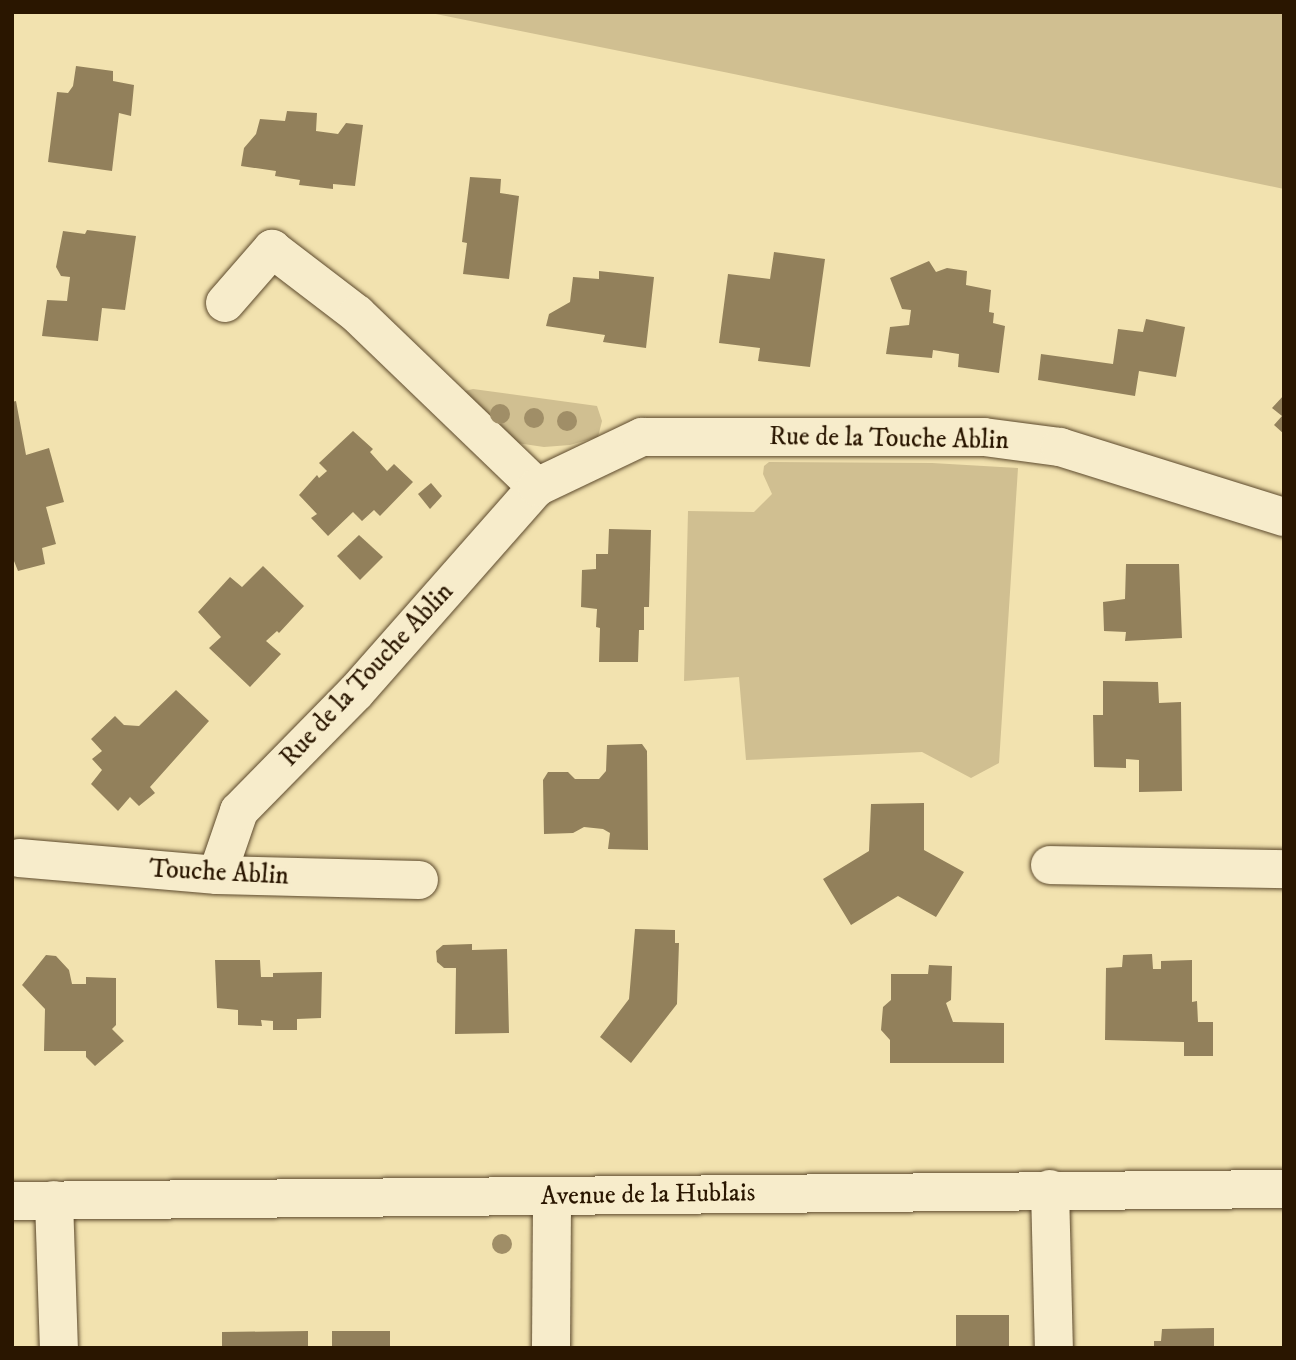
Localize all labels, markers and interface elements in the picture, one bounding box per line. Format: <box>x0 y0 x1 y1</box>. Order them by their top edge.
street label: Rue de la Touche Ablin <box>769 421 1009 457</box>
street label: Rue de la Touche Ablin <box>274 577 460 773</box>
street label: Touche Ablin <box>148 854 290 892</box>
street label: Avenue de la Hublais <box>540 1178 756 1212</box>

